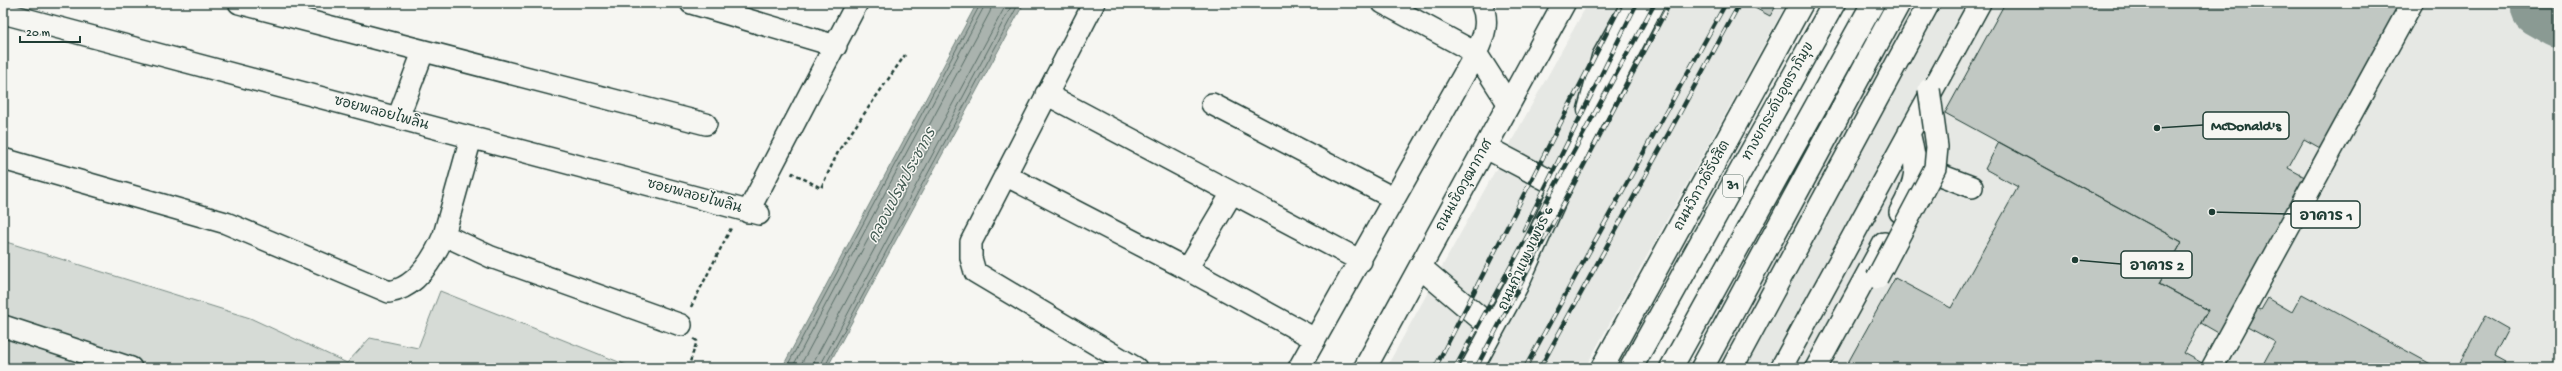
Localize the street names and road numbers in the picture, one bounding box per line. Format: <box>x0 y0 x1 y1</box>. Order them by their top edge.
street label: ทางยกระดับอุตราภิมุข <box>1738 39 1819 164</box>
street label: ซอยพลอยไพลิน <box>332 90 432 135</box>
street label: ถนนเชิดวุฒากาศ <box>1432 135 1498 235</box>
street label: ถนนวิภาวดีรังสิต <box>1669 137 1735 234</box>
street label: ซอยพลอยไพลิน <box>645 173 745 218</box>
road number: 31 <box>1723 175 1743 197</box>
street label: ถนนกำแพงเพชร 6 <box>1494 203 1559 314</box>

